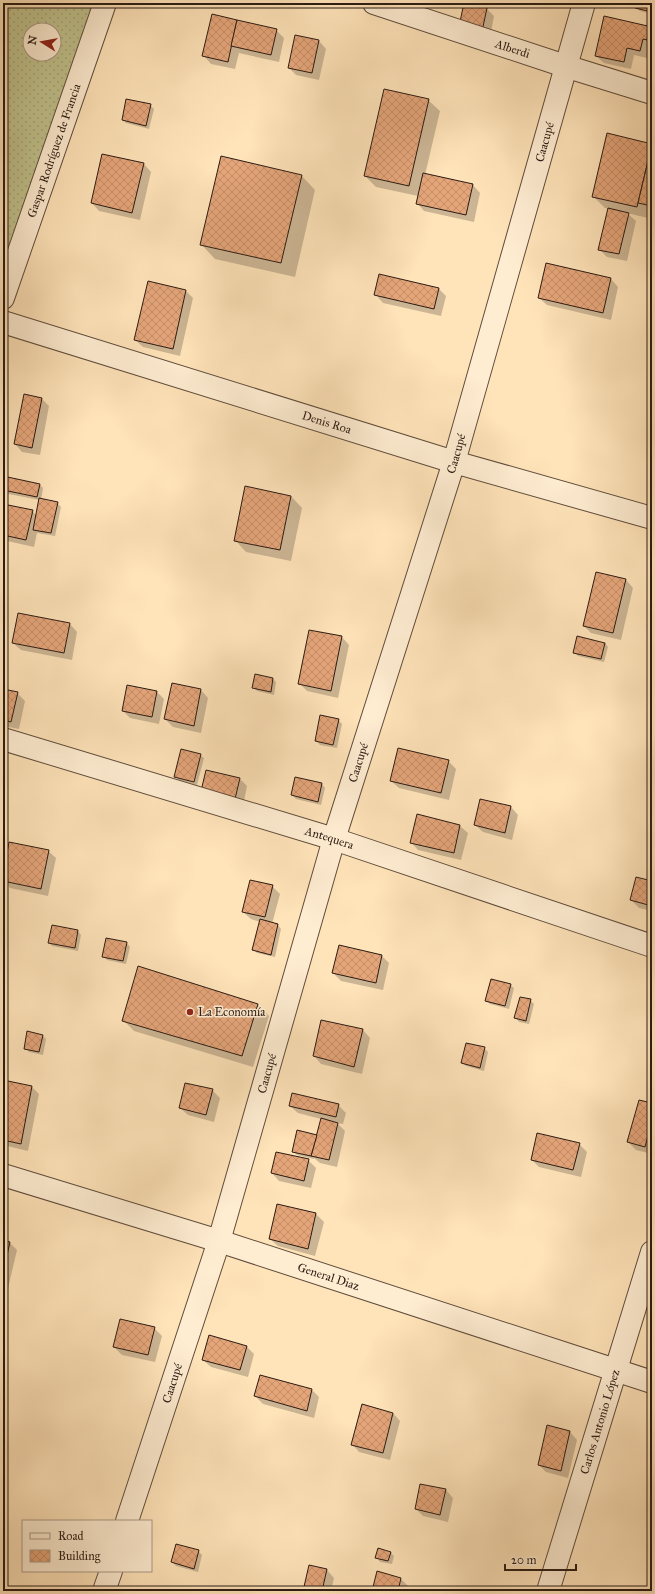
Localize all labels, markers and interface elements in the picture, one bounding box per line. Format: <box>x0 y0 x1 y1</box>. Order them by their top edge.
north arrow <box>22 22 62 62</box>
text: N <box>25 34 40 46</box>
street label: Alberdi <box>492 36 533 61</box>
street label: Gaspar Rodríguez de Francia <box>24 81 84 219</box>
street label: Caacupé <box>532 121 557 164</box>
street label: Denis Roa <box>300 408 354 437</box>
street label: Caacupé <box>444 432 469 475</box>
street label: Caacupé <box>345 741 371 784</box>
street label: Antequera <box>302 823 357 852</box>
place label: La Economía <box>198 1005 266 1019</box>
marker: La Economía <box>185 1007 195 1017</box>
street label: Caacupé <box>255 1052 279 1095</box>
street label: General Diaz <box>296 1260 362 1293</box>
street label: Caacupé <box>159 1362 185 1405</box>
street label: Carlos Antonio López <box>577 1367 623 1476</box>
legend <box>22 1520 152 1572</box>
text: Road <box>58 1529 84 1543</box>
scale bar <box>505 1546 576 1572</box>
text: Building <box>58 1549 101 1564</box>
text: 20 m <box>511 1553 537 1567</box>

